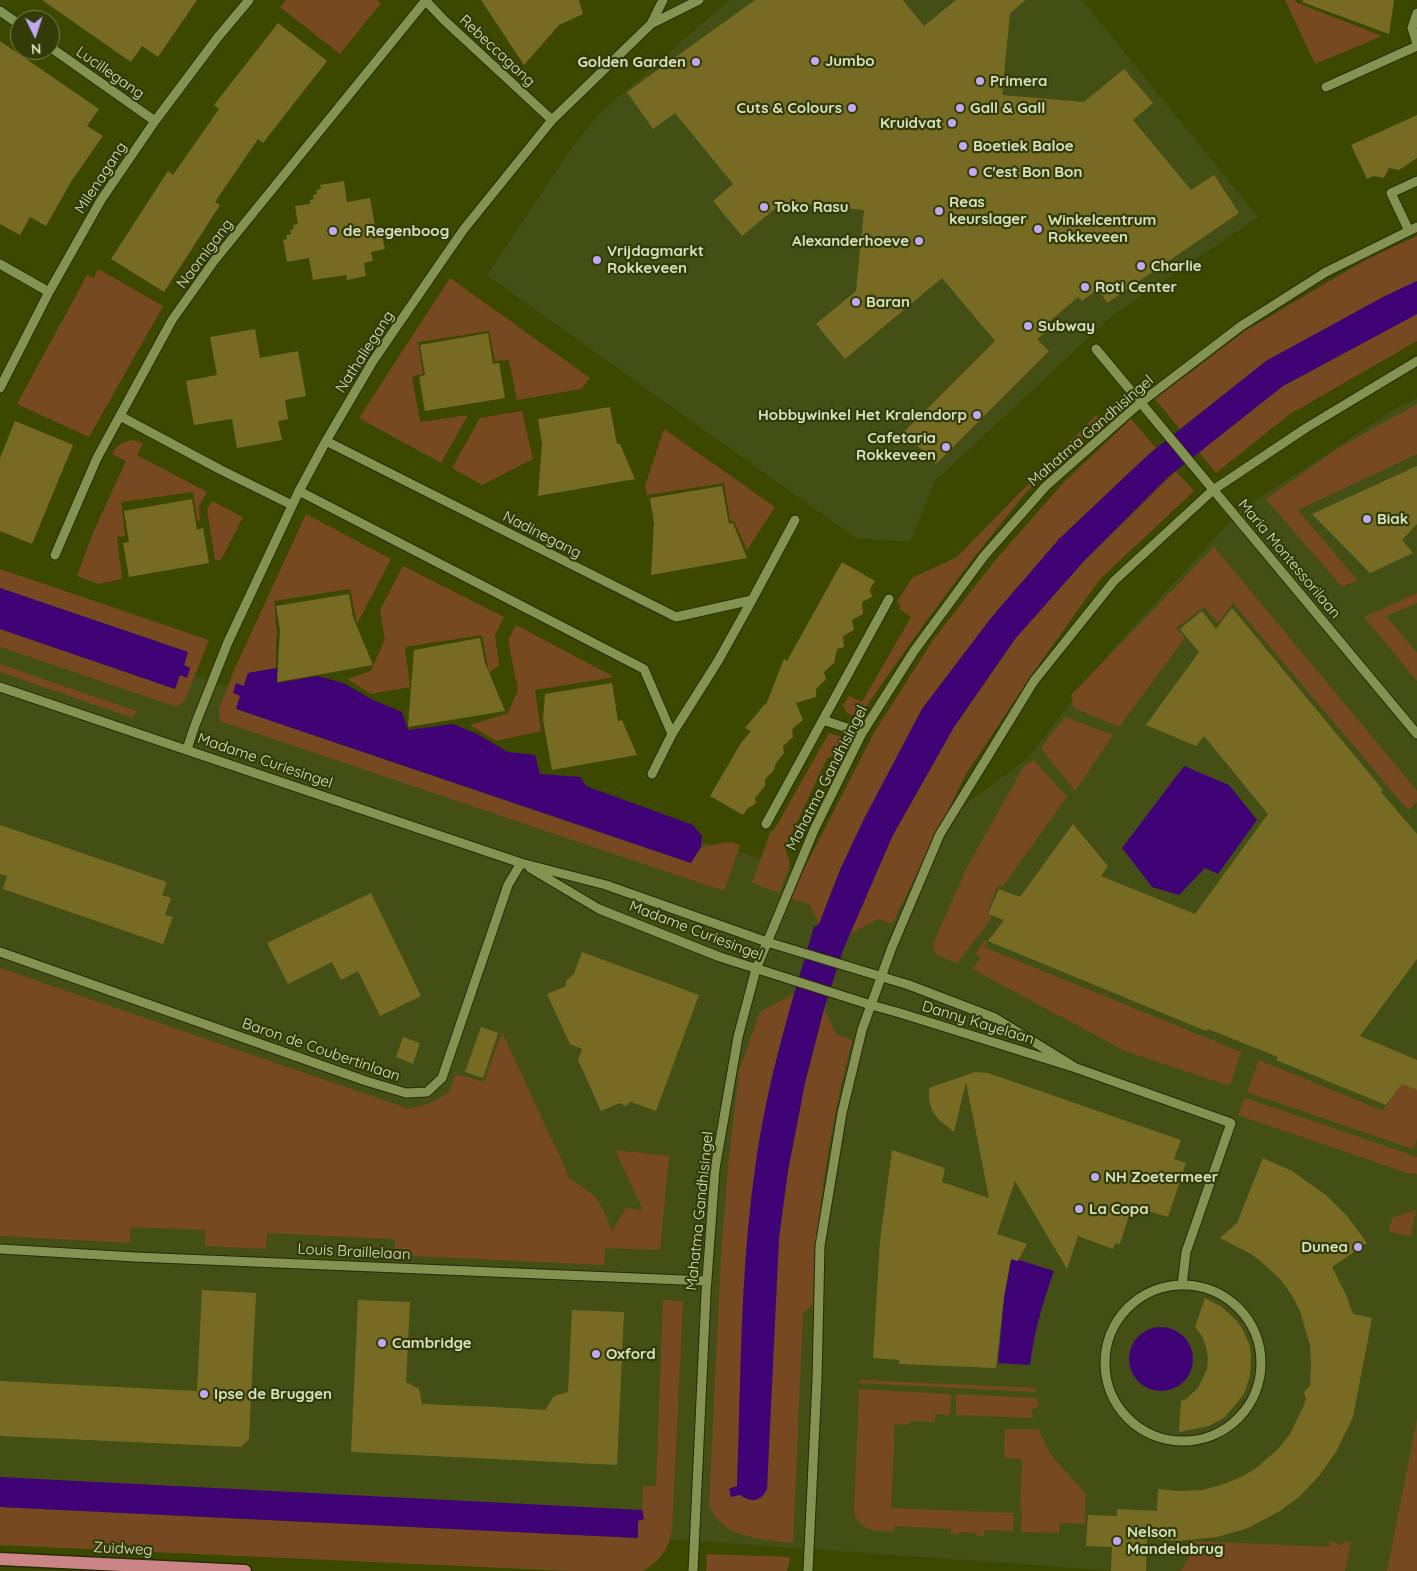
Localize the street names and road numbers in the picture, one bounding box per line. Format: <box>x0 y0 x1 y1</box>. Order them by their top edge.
street label: Rebeccagang <box>455 11 539 91</box>
street label: Lucillegang <box>72 43 148 103</box>
street label: Milenagang <box>71 139 131 217</box>
street label: Naomigang <box>173 216 237 292</box>
street label: Nathaliegang <box>332 308 398 396</box>
street label: Mahatma Gandhisingel <box>1025 372 1157 490</box>
street label: Maria Montessorilaan <box>1234 496 1344 622</box>
street label: Nadinegang <box>500 508 584 562</box>
street label: Mahatma Gandhisingel <box>783 703 871 853</box>
street label: Madame Curiesingel <box>195 729 335 793</box>
street label: Madame Curiesingel <box>627 897 765 965</box>
street label: Danny Kayelaan <box>920 997 1036 1049</box>
street label: Baron de Coubertinlaan <box>240 1014 402 1086</box>
street label: Mahatma Gandhisingel <box>683 1130 717 1292</box>
street label: Louis Braillelaan <box>297 1240 411 1264</box>
street label: Zuidweg <box>93 1538 153 1560</box>

